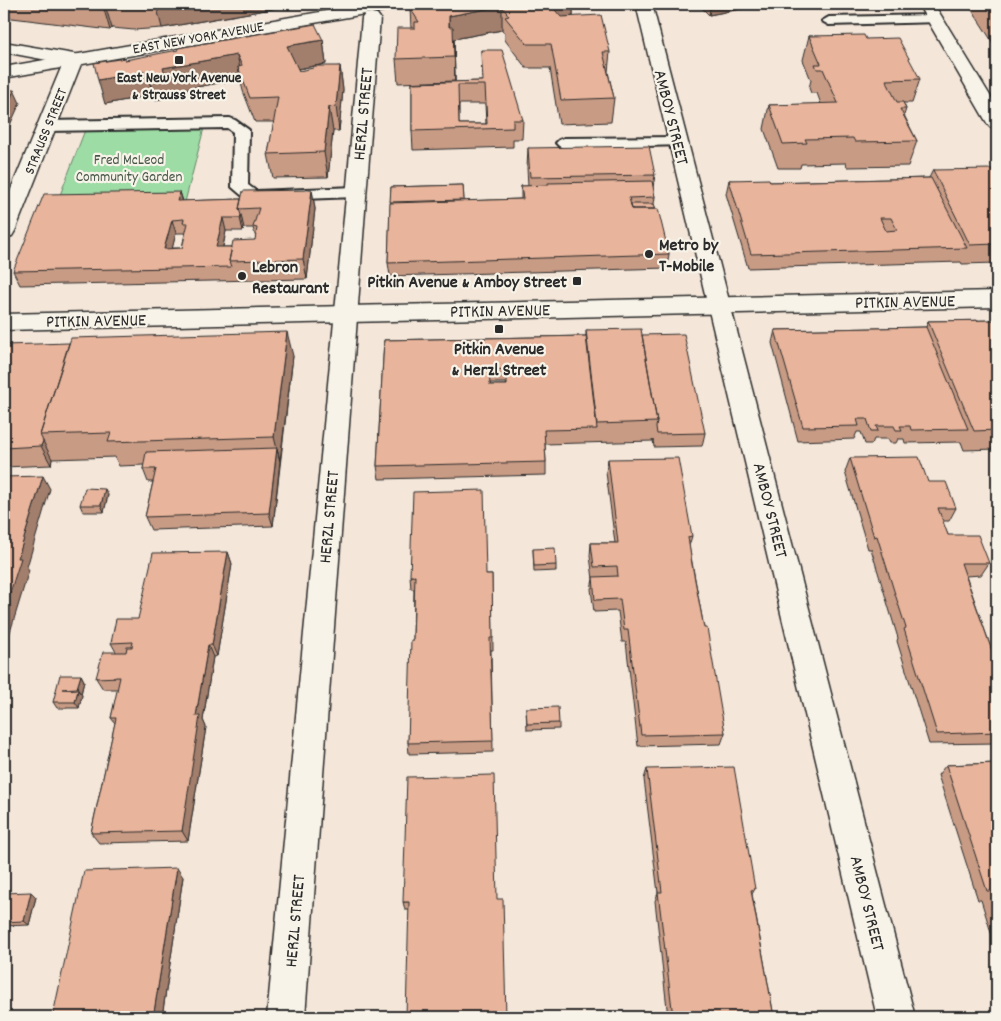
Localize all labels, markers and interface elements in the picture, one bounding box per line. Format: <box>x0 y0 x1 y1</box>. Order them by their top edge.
street label: EAST NEW YORK AVENUE <box>131 17 266 61</box>
marker: East New York Avenue & Strauss Street <box>173 54 185 66</box>
street label: HERZL STREET <box>348 67 381 162</box>
street label: AMBOY STREET <box>646 67 693 168</box>
place label: East New York Avenue & Strauss Street <box>117 68 242 107</box>
street label: STRAUSS STREET <box>20 85 74 178</box>
park label: Fred McLeod Community Garden <box>76 150 182 189</box>
place label: Metro by T-Mobile <box>659 234 719 280</box>
marker: Metro by T-Mobile <box>643 248 655 260</box>
place label: Lebron Restaurant <box>252 256 330 302</box>
marker: Lebron Restaurant <box>236 270 248 282</box>
place label: Pitkin Avenue & Amboy Street <box>367 271 567 296</box>
marker: Pitkin Avenue & Amboy Street <box>571 275 583 287</box>
street label: PITKIN AVENUE <box>855 290 955 317</box>
street label: PITKIN AVENUE <box>450 299 550 326</box>
street label: PITKIN AVENUE <box>46 309 146 336</box>
marker: Pitkin Avenue & Herzl Street <box>493 323 505 335</box>
place label: Pitkin Avenue & Herzl Street <box>452 338 547 384</box>
street label: AMBOY STREET <box>745 460 792 561</box>
street label: HERZL STREET <box>314 470 347 565</box>
street label: AMBOY STREET <box>842 853 889 954</box>
street label: HERZL STREET <box>280 874 313 969</box>

